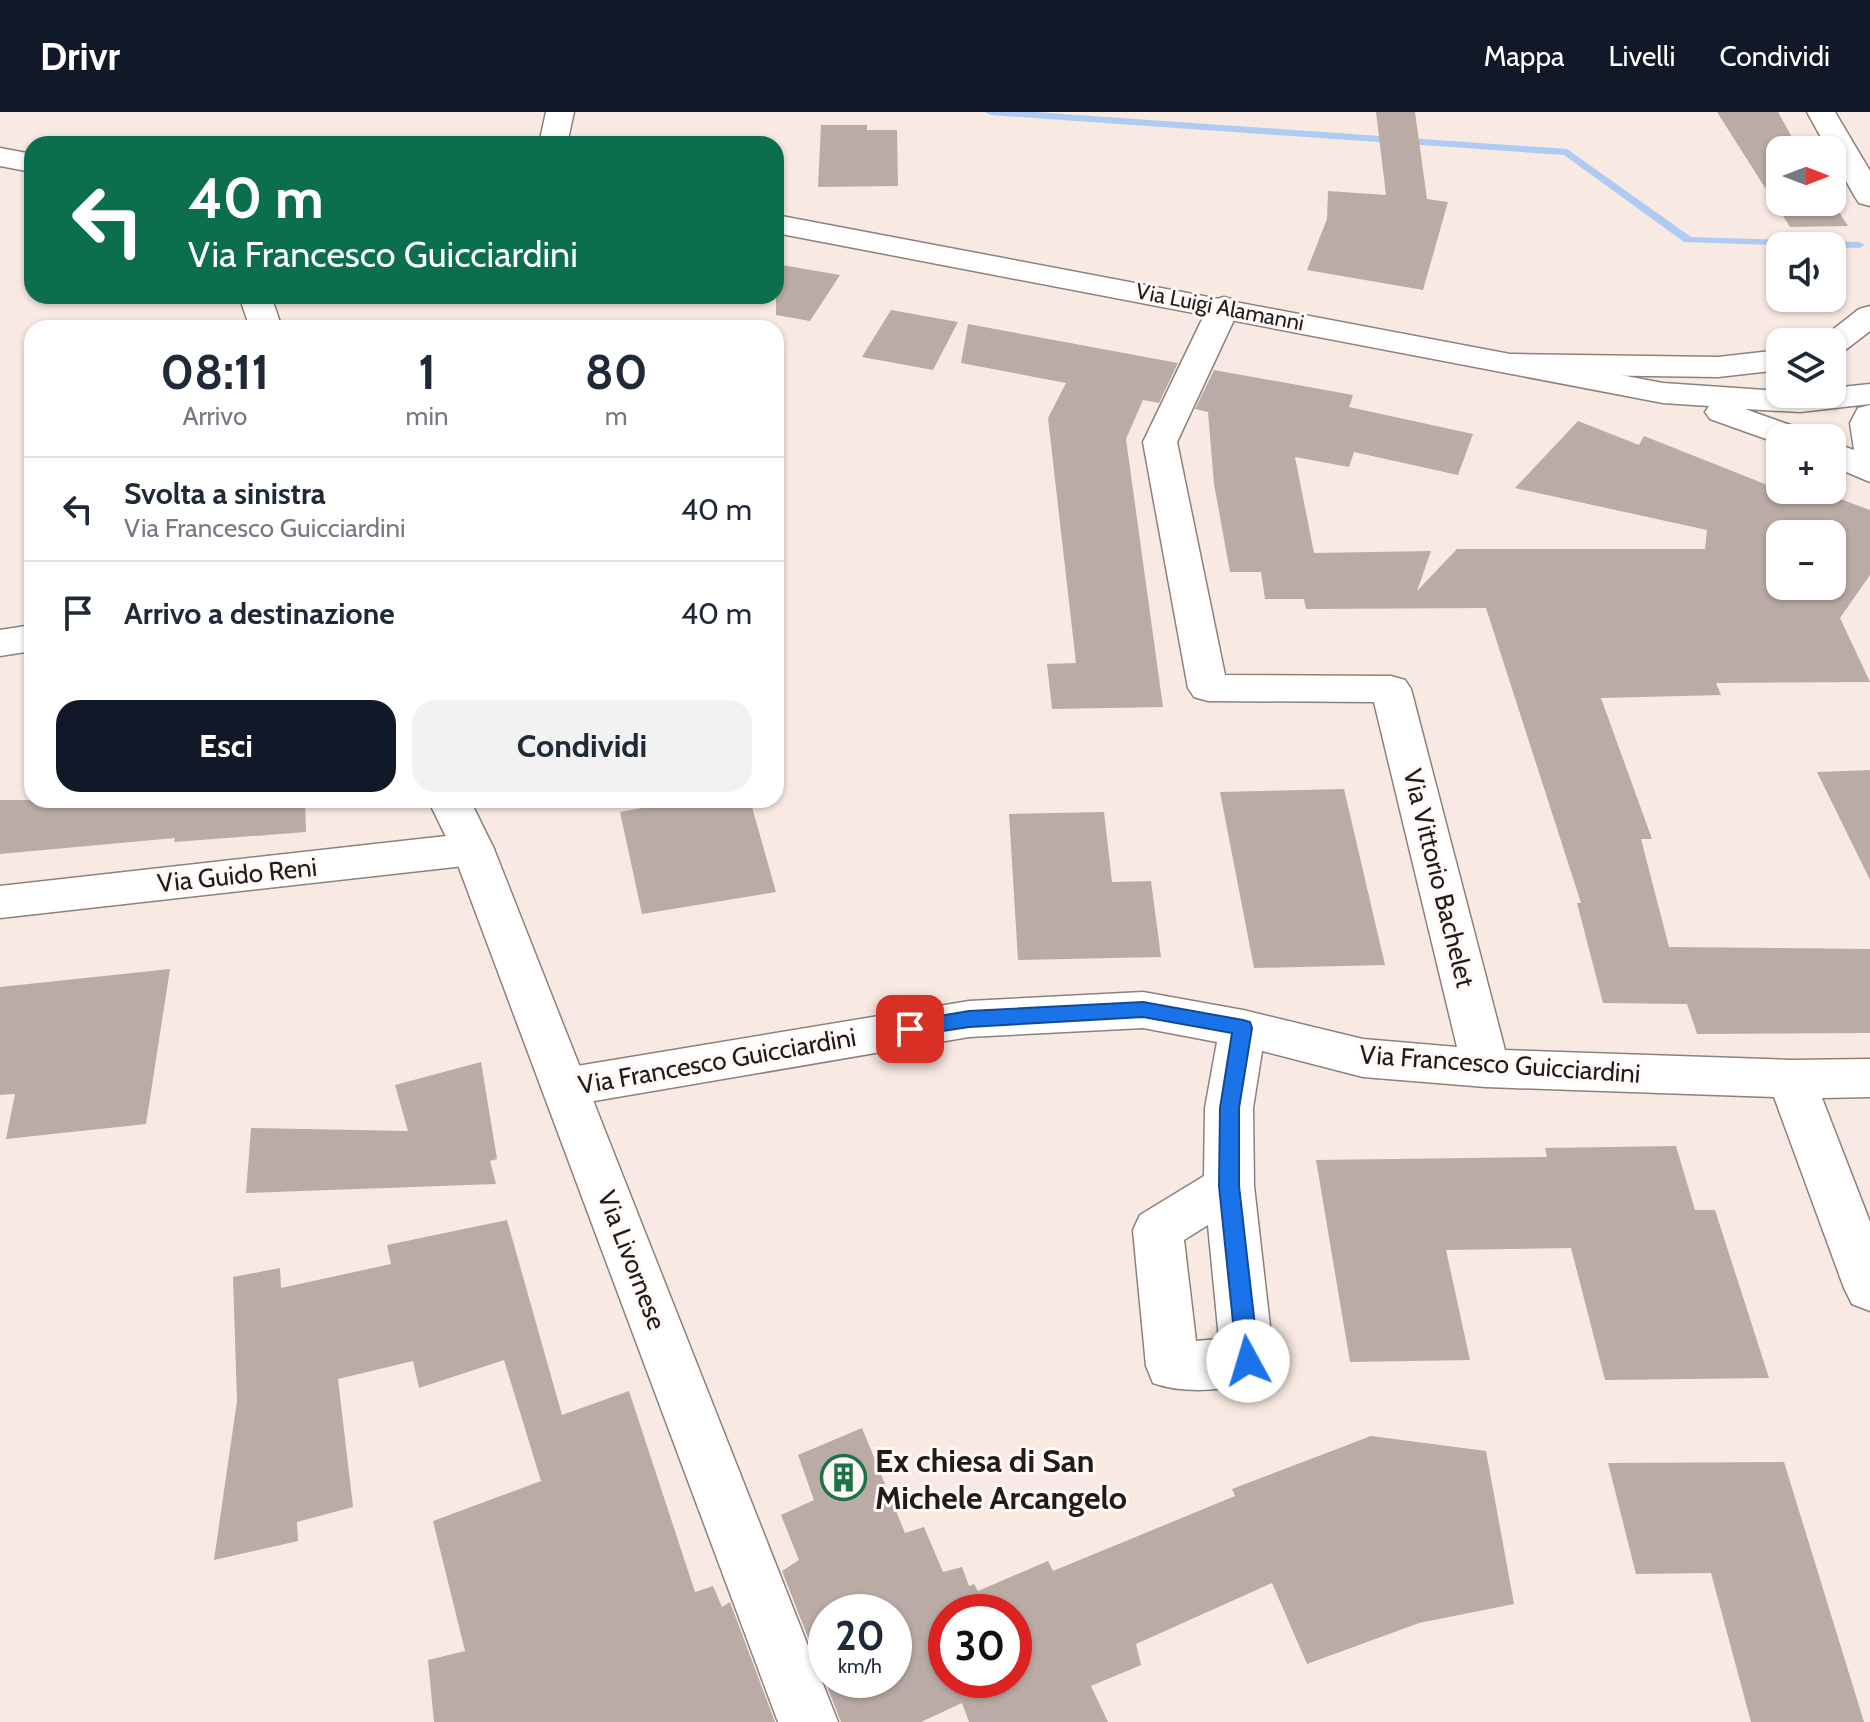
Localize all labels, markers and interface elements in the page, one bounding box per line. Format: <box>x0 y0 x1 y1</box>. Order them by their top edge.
text: Drivr <box>40 33 120 80</box>
text: Mappa <box>1484 39 1564 73</box>
text: Livelli <box>1608 39 1675 73</box>
text: Condividi <box>1719 39 1830 73</box>
north arrow <box>1766 136 1846 216</box>
map controls <box>1766 136 1846 600</box>
text: 40 m <box>188 164 324 232</box>
icon: left <box>56 168 160 272</box>
text: Via Francesco Guicciardini <box>188 232 578 276</box>
button: sound <box>1766 232 1846 312</box>
street label: Via Luigi Alamanni <box>1134 277 1306 337</box>
button: layers <box>1766 328 1846 408</box>
text: 08:11 <box>160 343 269 401</box>
text: 1 <box>418 343 436 401</box>
text: 80 <box>585 343 648 401</box>
text: Arrivo <box>182 400 247 432</box>
text: min <box>406 400 448 432</box>
text: m <box>605 400 628 432</box>
button: + <box>1766 424 1846 504</box>
text: Svolta a sinistra <box>124 475 326 512</box>
icon: left <box>56 487 100 531</box>
text: 40 m <box>681 491 752 528</box>
text: Via Francesco Guicciardini <box>124 512 406 544</box>
button: − <box>1766 520 1846 600</box>
icon: arrive <box>56 591 100 635</box>
text: Arrivo a destinazione <box>124 595 395 632</box>
text: 40 m <box>681 595 752 632</box>
button: Esci <box>56 700 396 792</box>
button: Condividi <box>412 700 752 792</box>
street label: Via Vittorio Bachelet <box>1396 765 1482 991</box>
street label: Via Guido Reni <box>156 851 318 899</box>
pin <box>876 995 944 1063</box>
icon: arrive <box>888 1007 932 1051</box>
street label: Via Francesco Guicciardini <box>576 1021 858 1101</box>
street label: Via Francesco Guicciardini <box>1358 1038 1642 1090</box>
street label: Via Livornese <box>591 1186 673 1334</box>
position arrow <box>1206 1319 1290 1403</box>
place label: Ex chiesa di San Michele Arcangelo <box>875 1441 1127 1517</box>
building icon: Ex chiesa di San Michele Arcangelo <box>820 1454 868 1502</box>
speed limit sign: 30 <box>928 1594 1032 1698</box>
text: 20 <box>835 1611 885 1660</box>
text: km/h <box>838 1654 882 1678</box>

